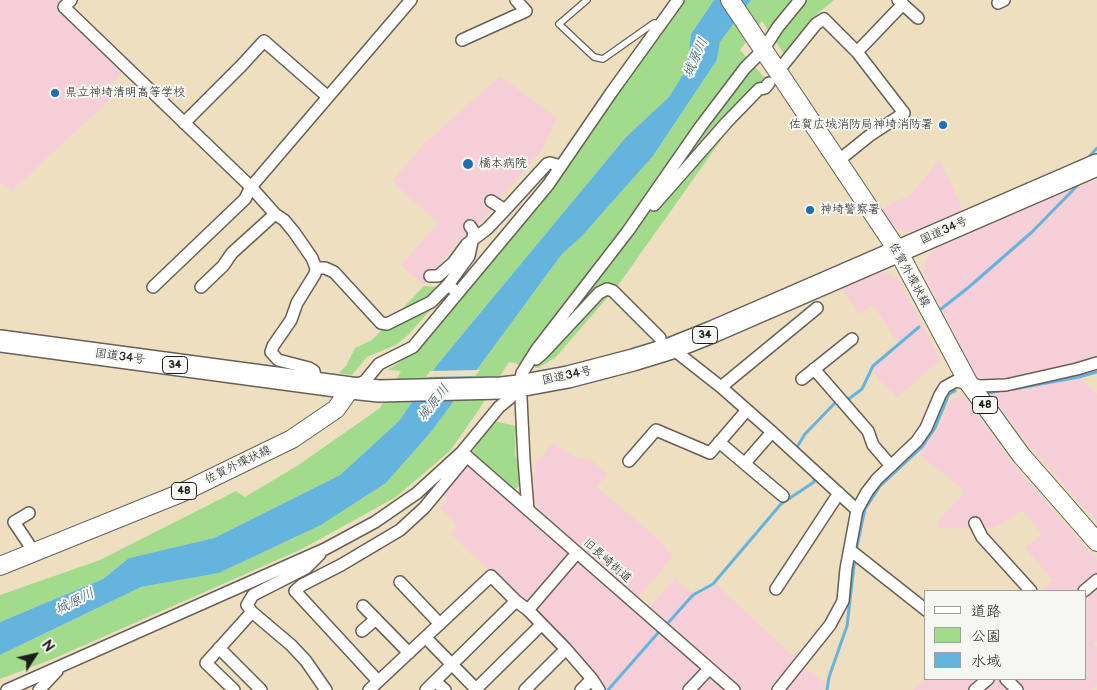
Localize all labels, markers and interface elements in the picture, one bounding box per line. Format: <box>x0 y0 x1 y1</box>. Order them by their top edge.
water label: 城原川 <box>680 35 712 81</box>
place label: 県立神埼清明高等学校 <box>65 86 185 100</box>
marker: 県立神埼清明高等学校 <box>49 87 61 99</box>
place label: 佐賀広域消防局神埼消防署 <box>789 118 933 132</box>
marker: 佐賀広域消防局神埼消防署 <box>937 119 949 131</box>
marker: 橋本病院 <box>461 157 475 171</box>
place label: 橋本病院 <box>479 157 527 171</box>
place label: 神埼警察署 <box>820 203 880 217</box>
marker: 神埼警察署 <box>804 204 816 216</box>
street label: 国道34号 <box>918 214 970 248</box>
street label: 佐賀外環状線 <box>885 240 933 310</box>
road number: 34 <box>692 326 718 344</box>
street label: 国道34号 <box>94 346 146 368</box>
road number: 34 <box>162 356 188 374</box>
street label: 国道34号 <box>541 364 593 388</box>
water label: 城原川 <box>414 381 454 425</box>
road number: 48 <box>972 396 998 414</box>
street label: 佐賀外環状線 <box>202 443 274 487</box>
road number: 48 <box>172 482 196 500</box>
street label: 旧長崎街道 <box>580 536 634 586</box>
water label: 城原川 <box>52 585 98 619</box>
legend <box>924 590 1087 680</box>
text: 道路 <box>971 602 1001 621</box>
text: 公園 <box>971 627 1001 646</box>
north arrow <box>10 630 60 680</box>
text: N <box>38 637 58 655</box>
text: 水域 <box>971 652 1001 671</box>

